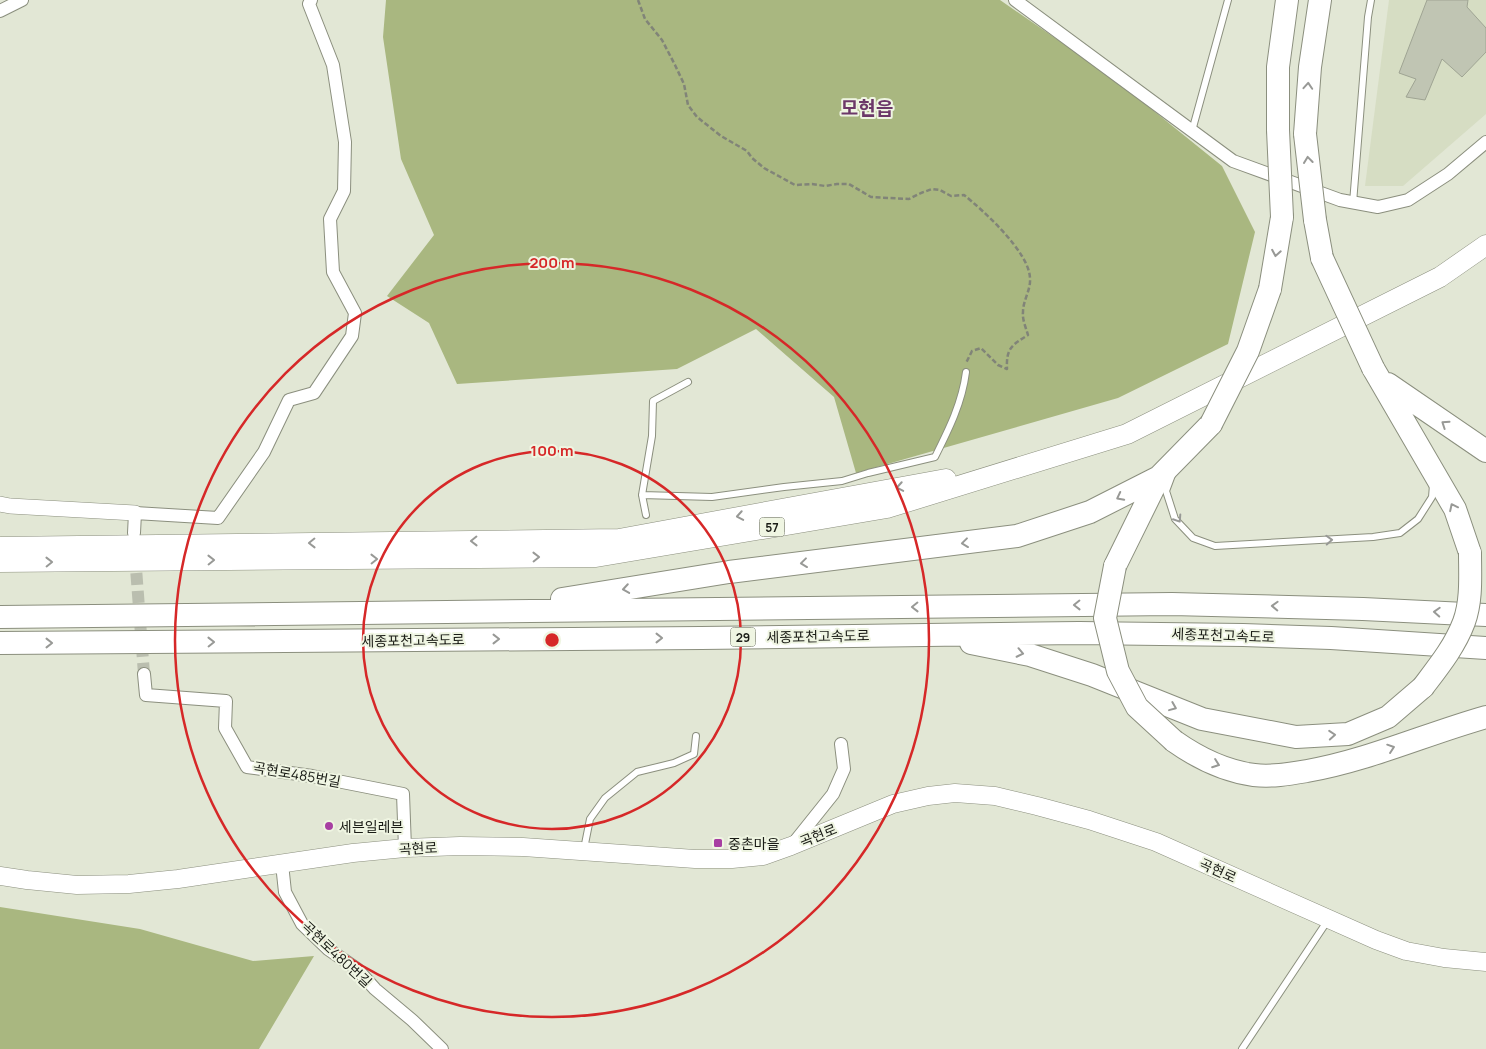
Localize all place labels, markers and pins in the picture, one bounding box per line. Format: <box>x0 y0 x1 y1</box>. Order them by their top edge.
centre of rings <box>543 631 561 649</box>
place label: 세븐일레븐 <box>339 817 404 836</box>
marker: 세븐일레븐 <box>323 820 335 832</box>
place label: 중촌마을 <box>728 834 780 853</box>
marker: 중촌마을 <box>712 837 724 849</box>

